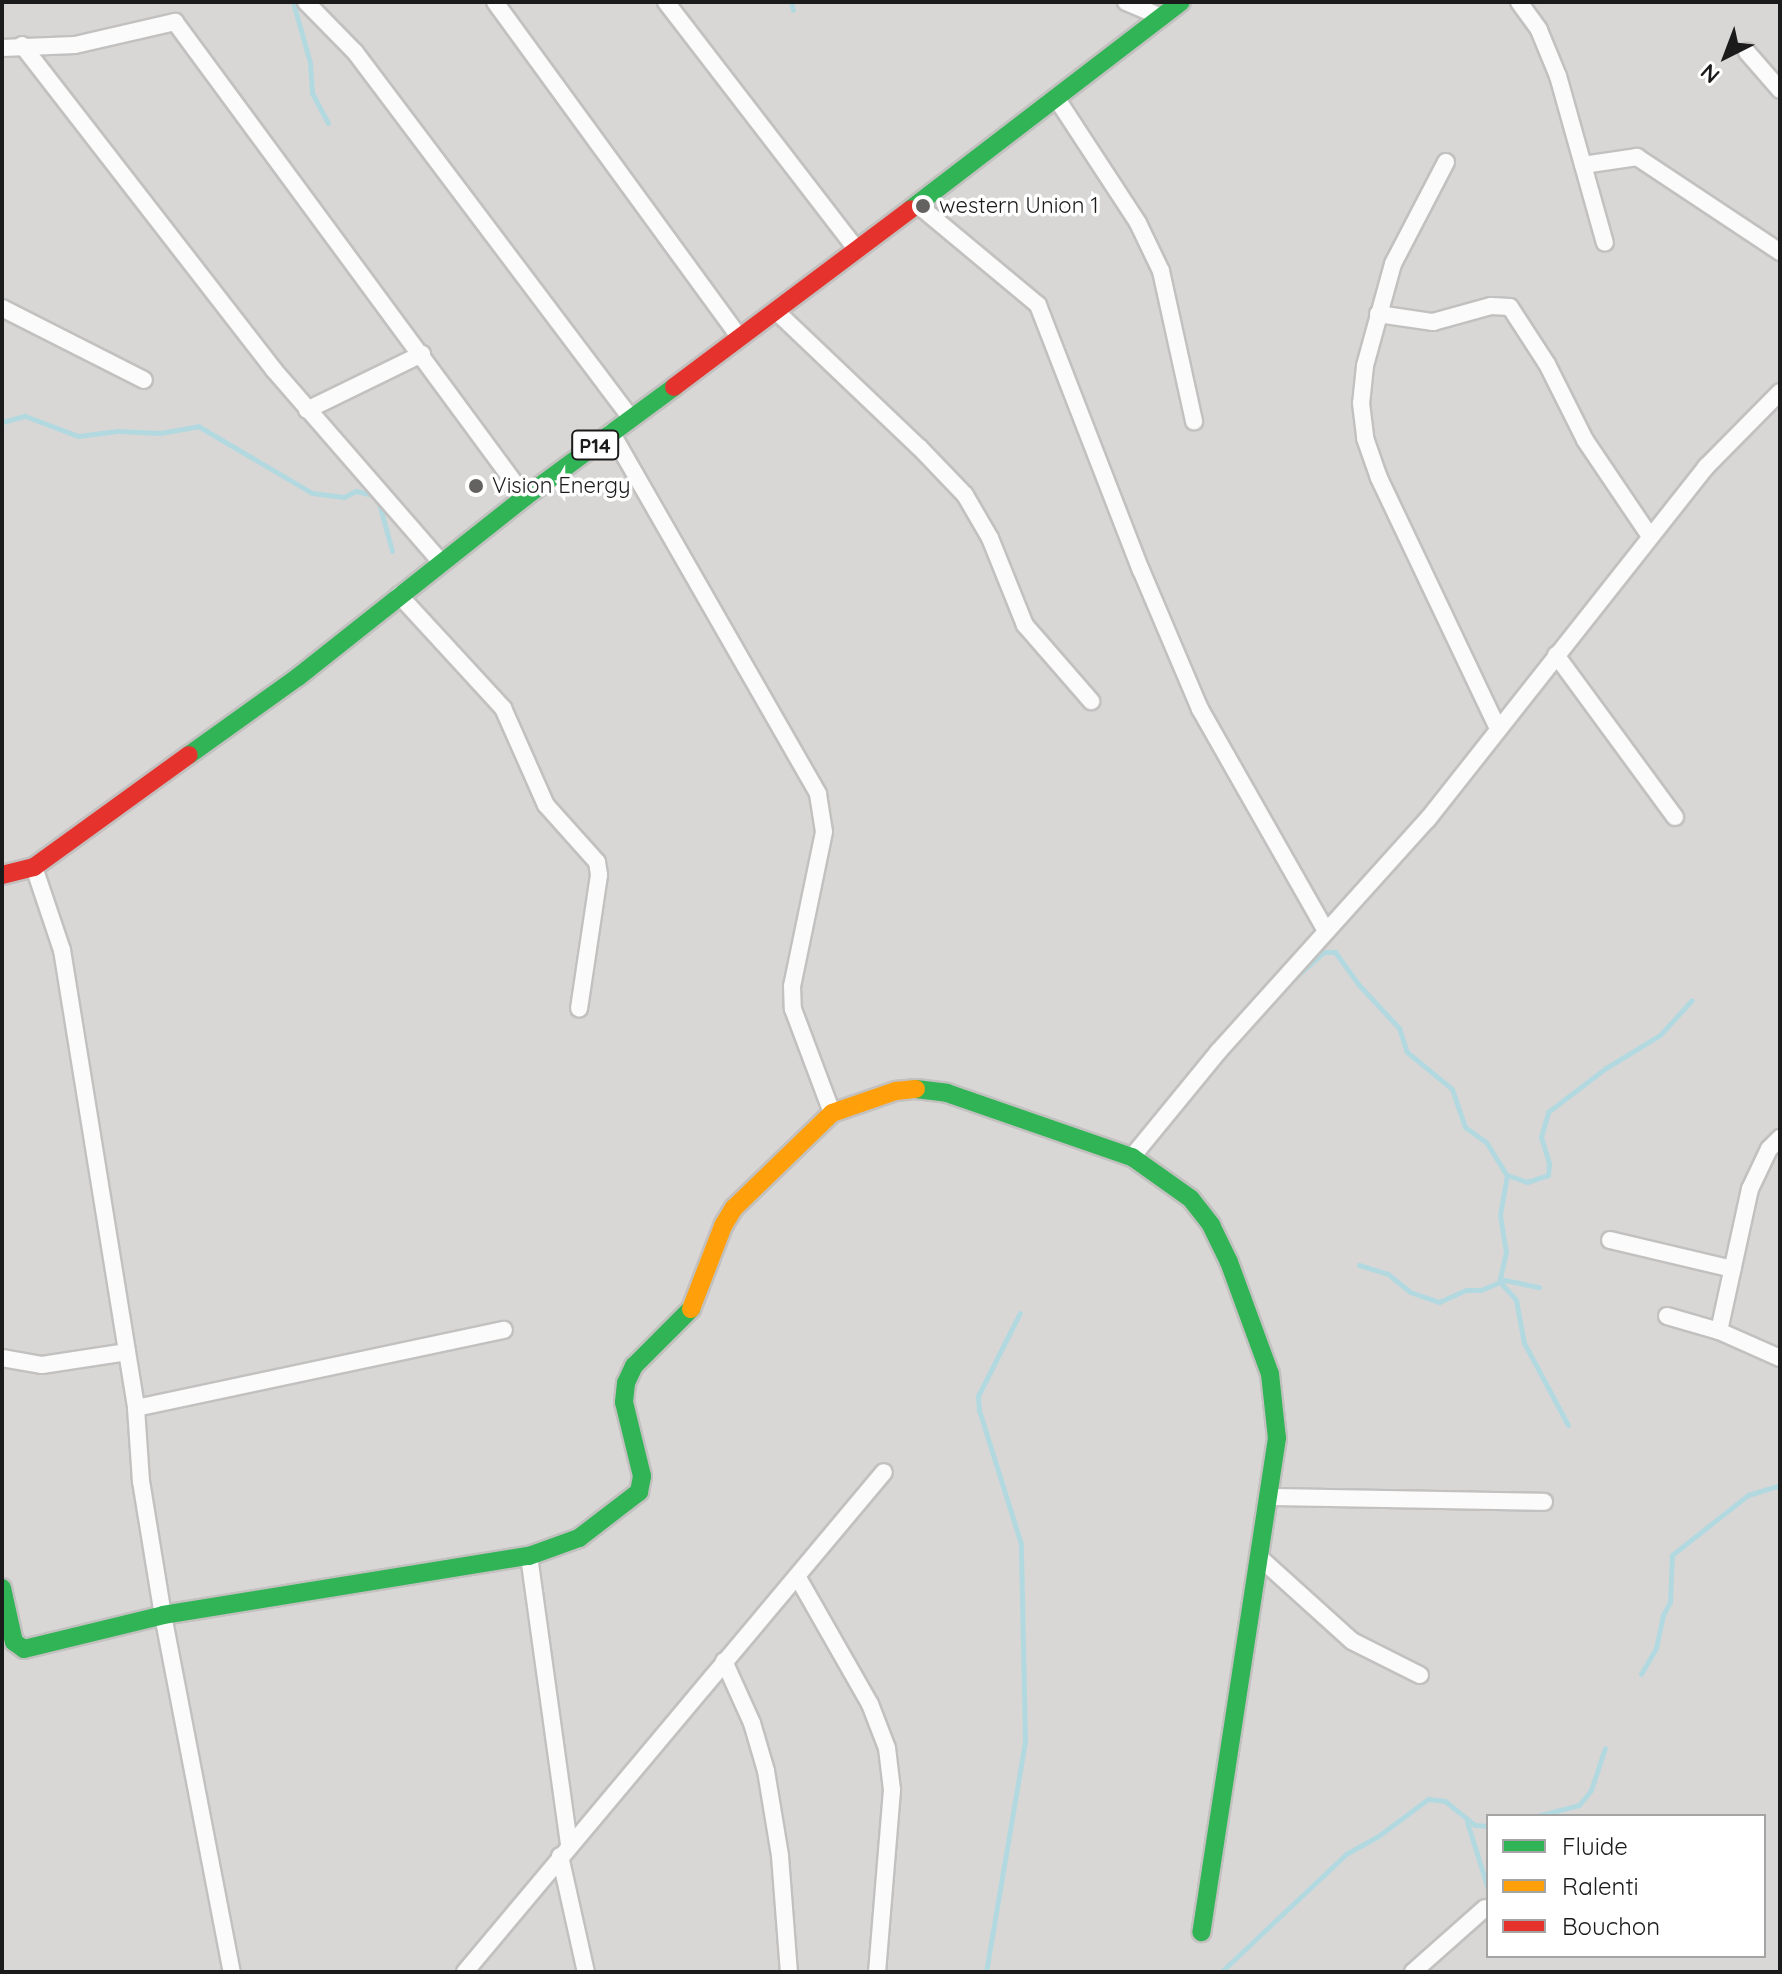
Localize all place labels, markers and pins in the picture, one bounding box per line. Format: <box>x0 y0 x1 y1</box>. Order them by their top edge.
place label: western Union 1 <box>939 193 1099 219</box>
marker: western Union 1 <box>914 197 932 215</box>
place label: Vision Energy <box>492 473 630 499</box>
marker: Vision Energy <box>467 477 485 495</box>

